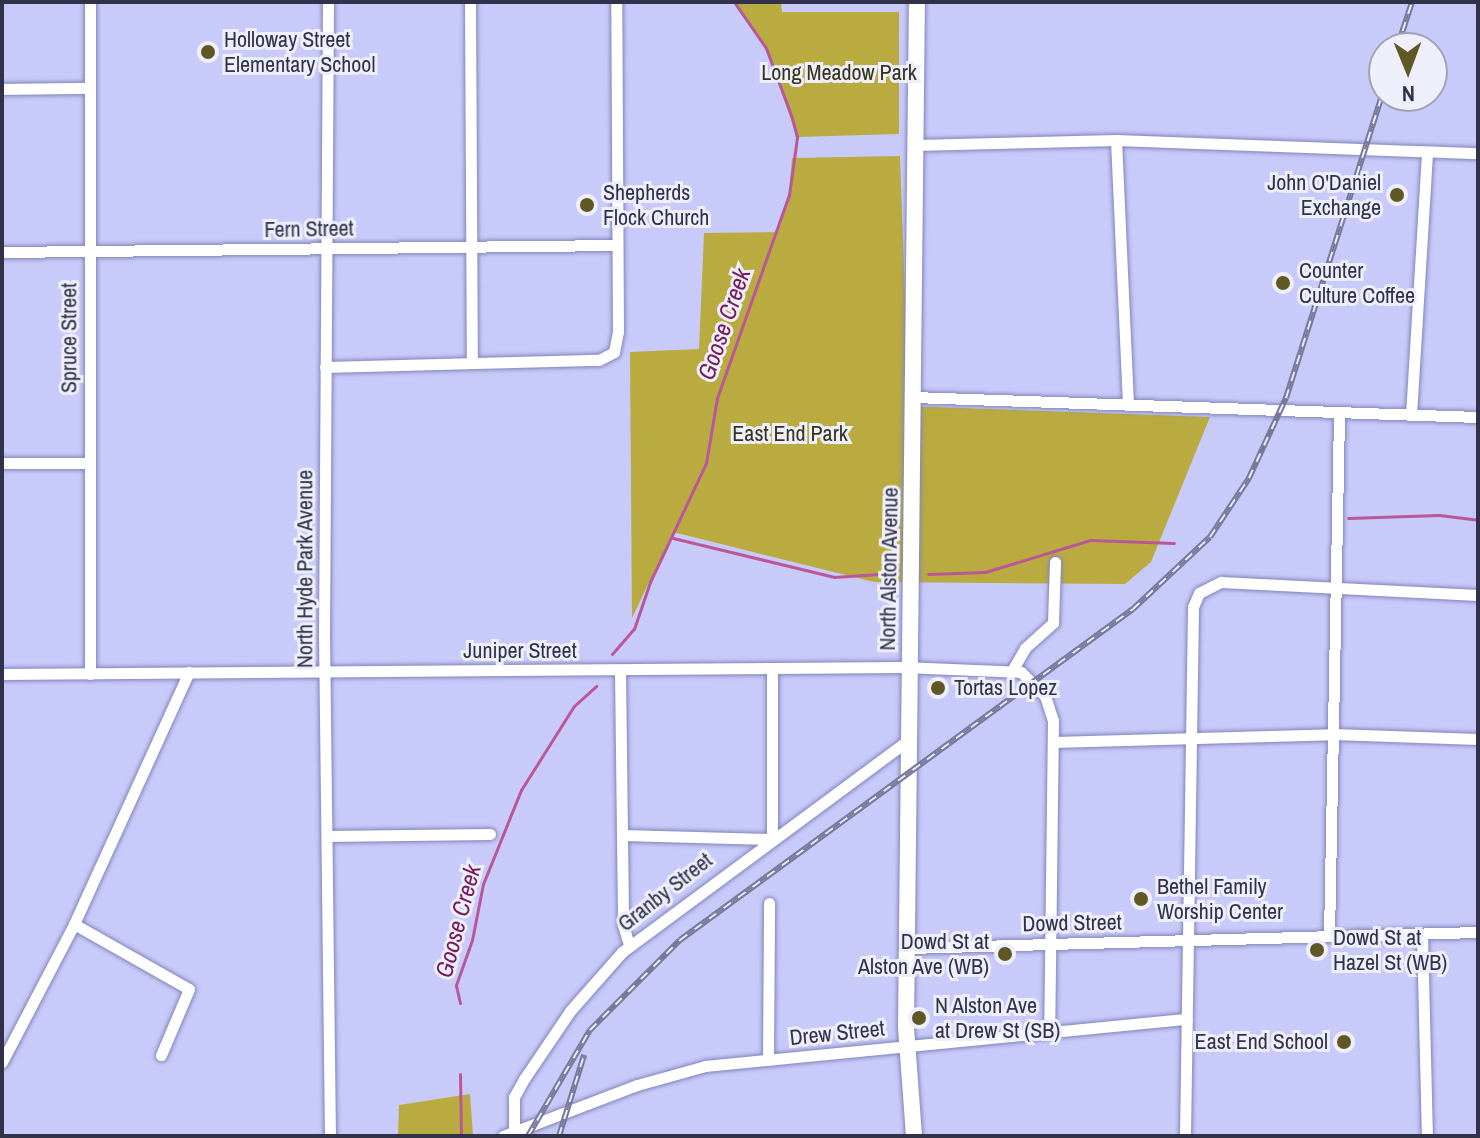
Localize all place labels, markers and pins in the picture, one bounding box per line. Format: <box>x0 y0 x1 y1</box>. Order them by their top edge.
place label: Holloway Street Elementary School <box>224 26 375 78</box>
marker: Holloway Street Elementary School <box>199 43 217 61</box>
place label: John O'Daniel Exchange <box>1267 169 1381 220</box>
place label: Shepherds Flock Church <box>603 179 709 230</box>
marker: John O'Daniel Exchange <box>1388 186 1406 204</box>
marker: Shepherds Flock Church <box>578 196 596 214</box>
place label: Counter Culture Coffee <box>1299 257 1415 308</box>
marker: Counter Culture Coffee <box>1274 274 1292 292</box>
place label: Tortas Lopez <box>954 675 1057 701</box>
marker: Tortas Lopez <box>929 679 947 697</box>
place label: Bethel Family Worship Center <box>1157 873 1283 924</box>
marker: Bethel Family Worship Center <box>1132 890 1150 908</box>
place label: Dowd St at Hazel St (WB) <box>1333 924 1447 976</box>
place label: Dowd St at Alston Ave (WB) <box>857 928 989 980</box>
marker: Dowd St at Hazel St (WB) <box>1308 941 1326 959</box>
marker: Dowd St at Alston Ave (WB) <box>996 945 1014 963</box>
place label: N Alston Ave at Drew St (SB) <box>935 992 1060 1044</box>
marker: N Alston Ave at Drew St (SB) <box>910 1009 928 1027</box>
place label: East End School <box>1195 1029 1328 1055</box>
marker: East End School <box>1335 1033 1353 1051</box>

